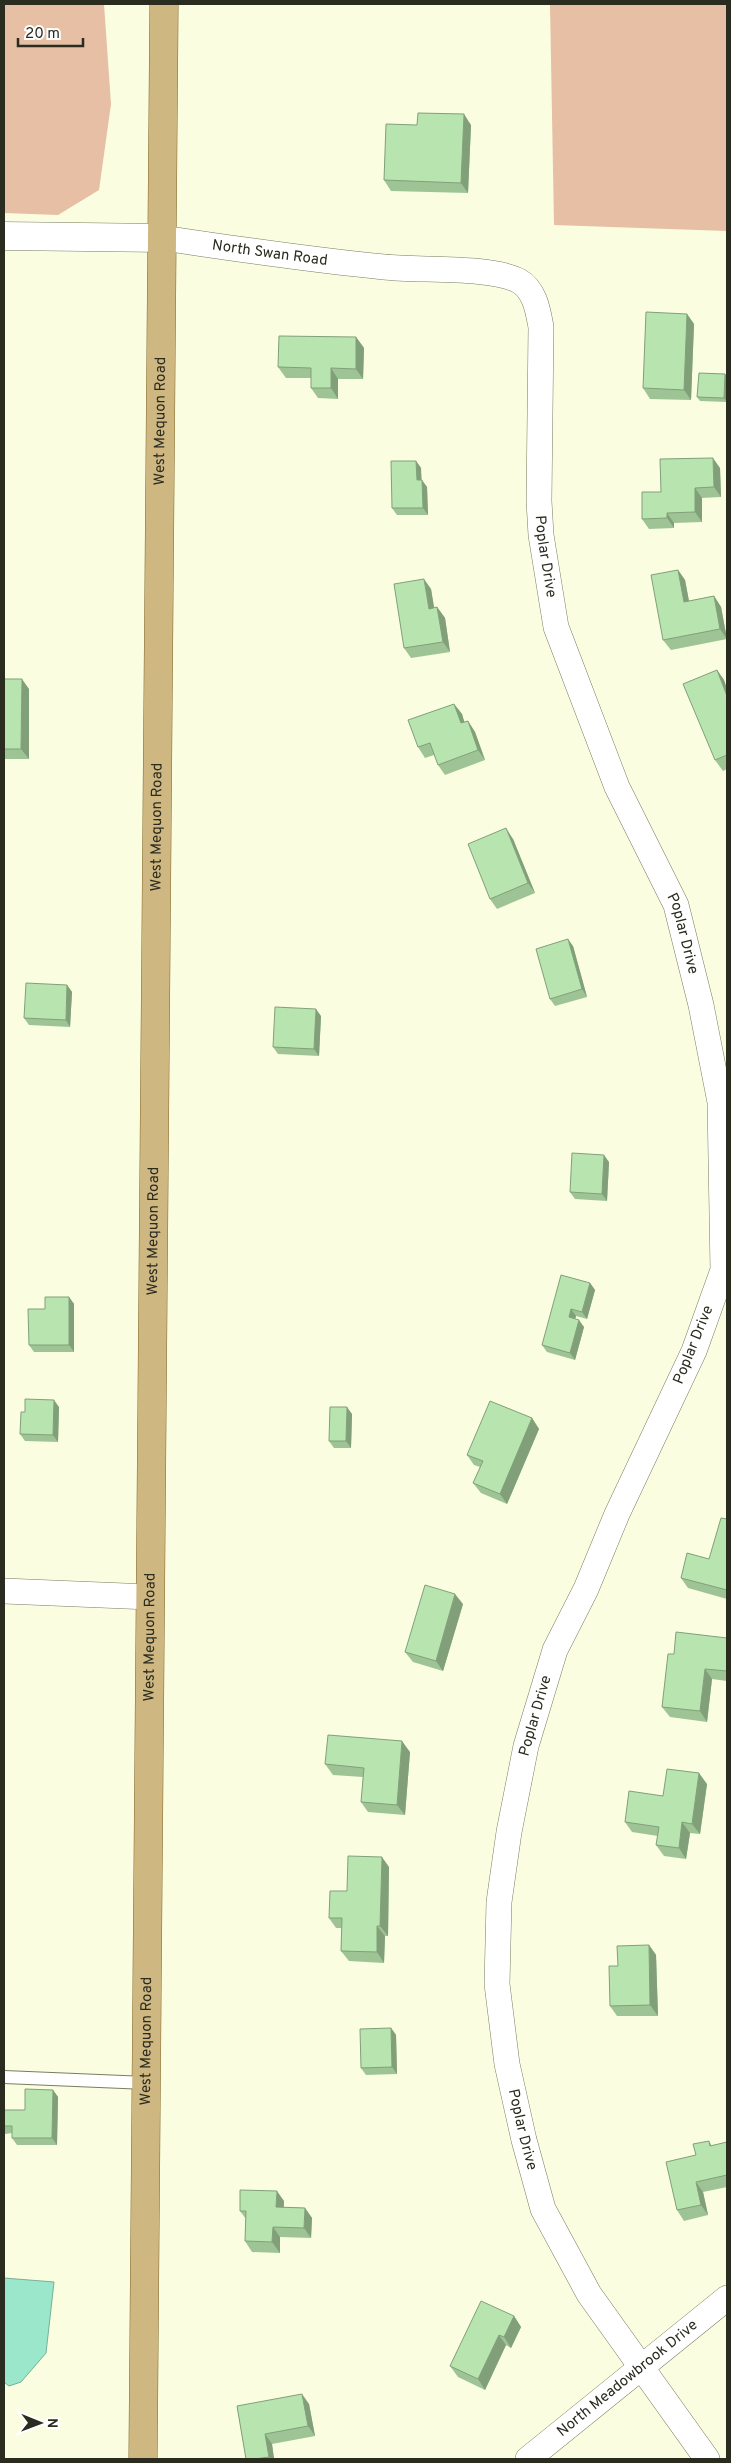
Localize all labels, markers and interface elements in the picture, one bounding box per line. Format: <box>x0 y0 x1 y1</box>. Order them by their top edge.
scale bar <box>18 15 82 47</box>
text: 20 m <box>25 25 60 44</box>
street label: North Swan Road <box>211 236 329 270</box>
street label: West Mequon Road <box>150 357 170 485</box>
street label: Poplar Drive <box>530 515 561 599</box>
street label: West Mequon Road <box>147 763 167 891</box>
street label: Poplar Drive <box>662 890 702 976</box>
street label: West Mequon Road <box>143 1167 164 1295</box>
street label: Poplar Drive <box>670 1303 718 1387</box>
street label: West Mequon Road <box>140 1573 160 1701</box>
street label: Poplar Drive <box>515 1673 557 1759</box>
street label: West Mequon Road <box>137 1977 157 2105</box>
street label: Poplar Drive <box>503 2087 541 2172</box>
street label: North Meadowbrook Drive <box>553 2316 702 2441</box>
north arrow <box>15 2398 65 2448</box>
text: N <box>43 2418 60 2428</box>

